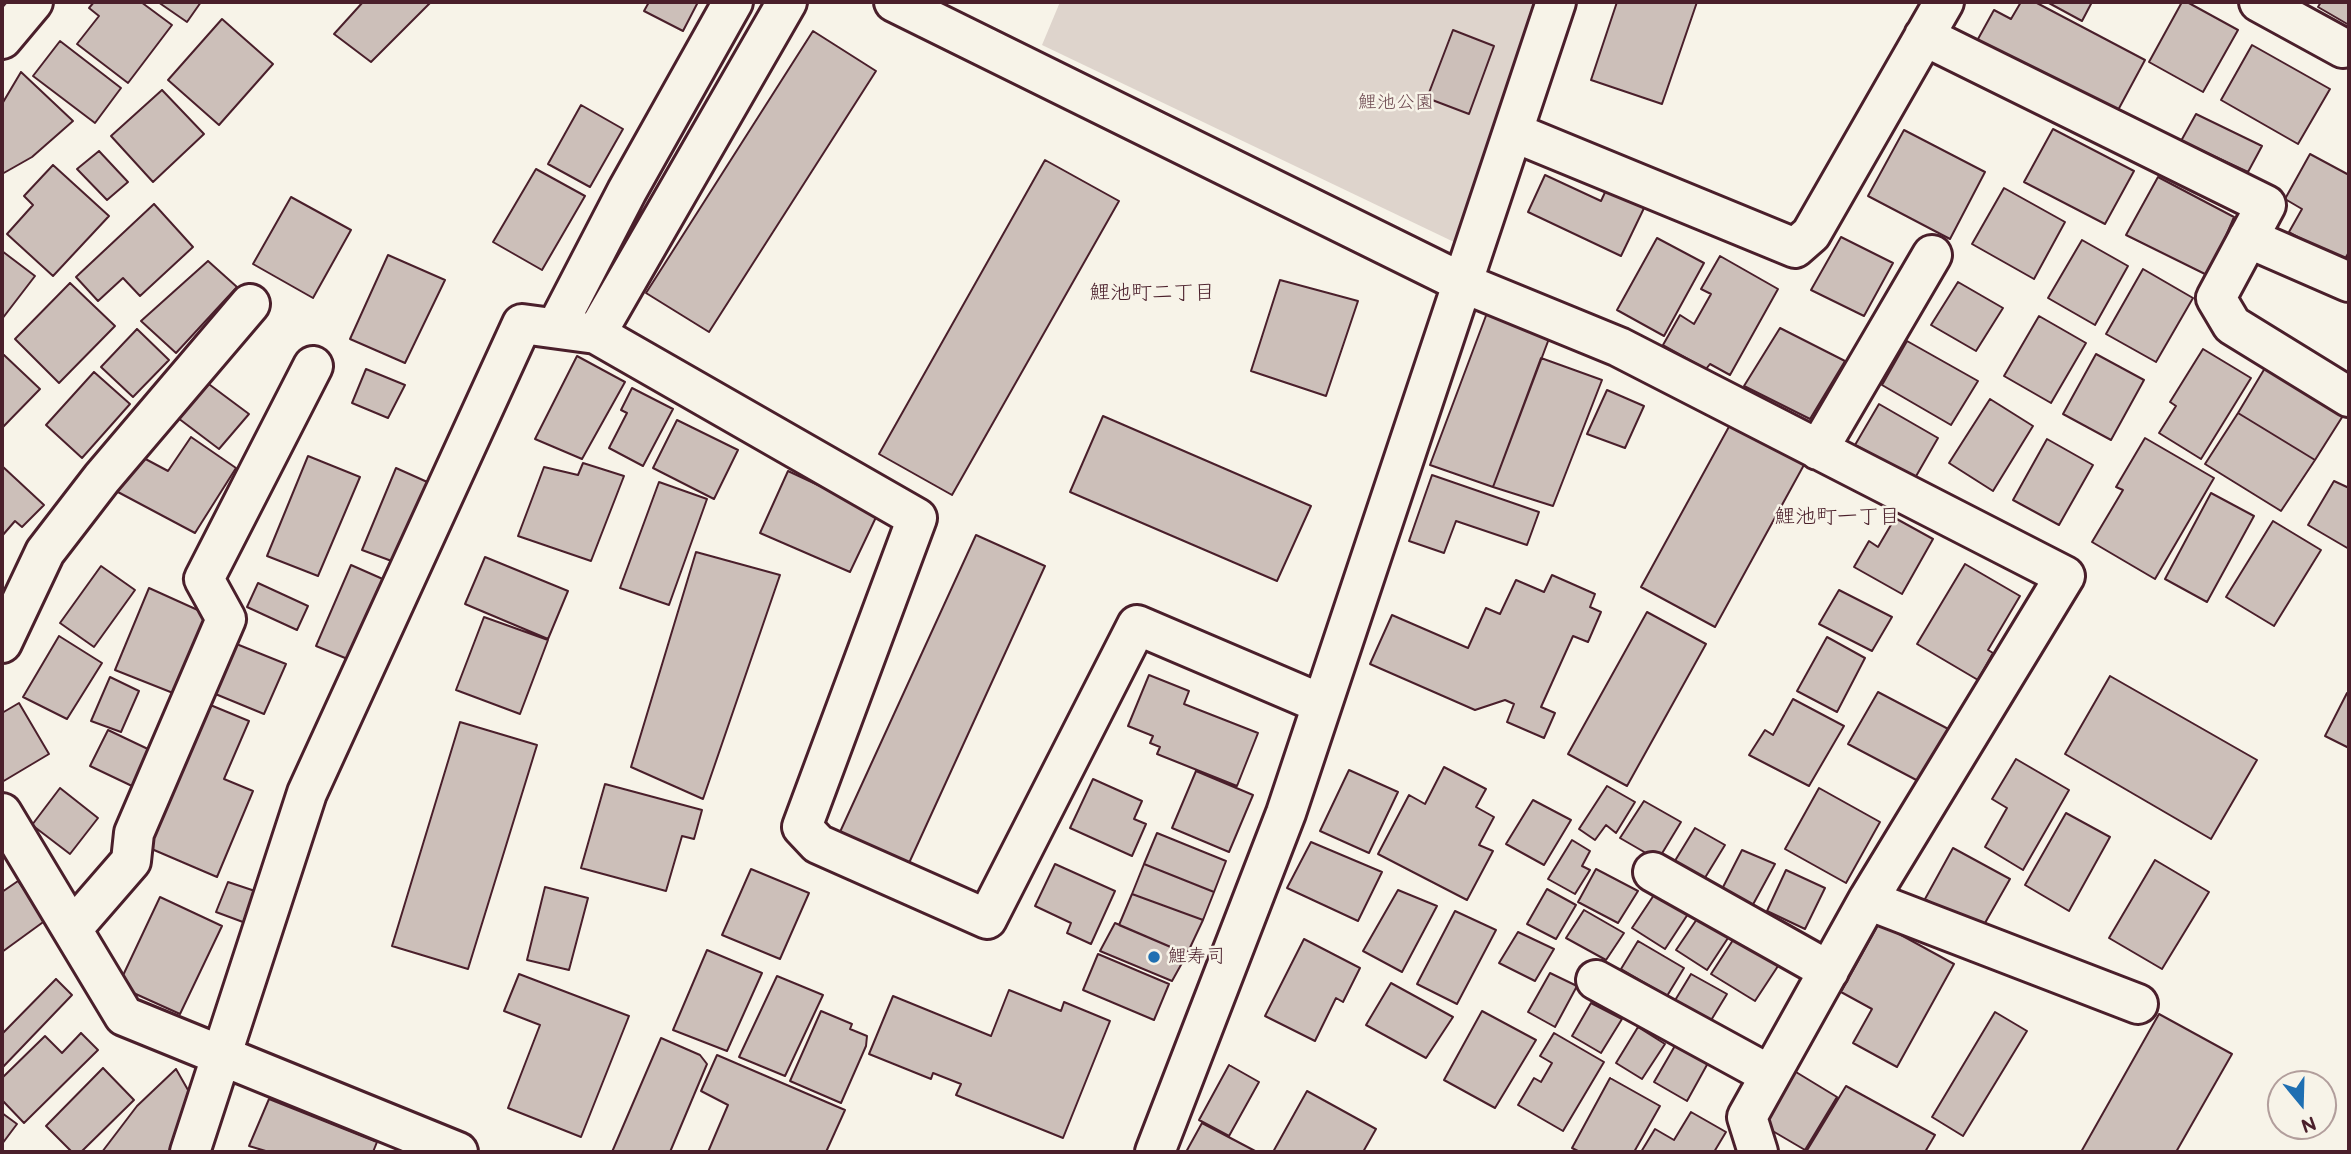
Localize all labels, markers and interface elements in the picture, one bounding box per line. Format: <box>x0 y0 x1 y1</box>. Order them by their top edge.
park label: 鯉池公園 <box>1358 92 1434 114</box>
district label: 鯉池町二丁目 <box>1089 281 1215 307</box>
district label: 鯉池町一丁目 <box>1774 505 1900 531</box>
place label: 鯉寿司 <box>1168 946 1225 968</box>
marker: 鯉寿司 <box>1146 949 1162 965</box>
north arrow <box>2267 1070 2337 1140</box>
text: N <box>2298 1110 2319 1137</box>

